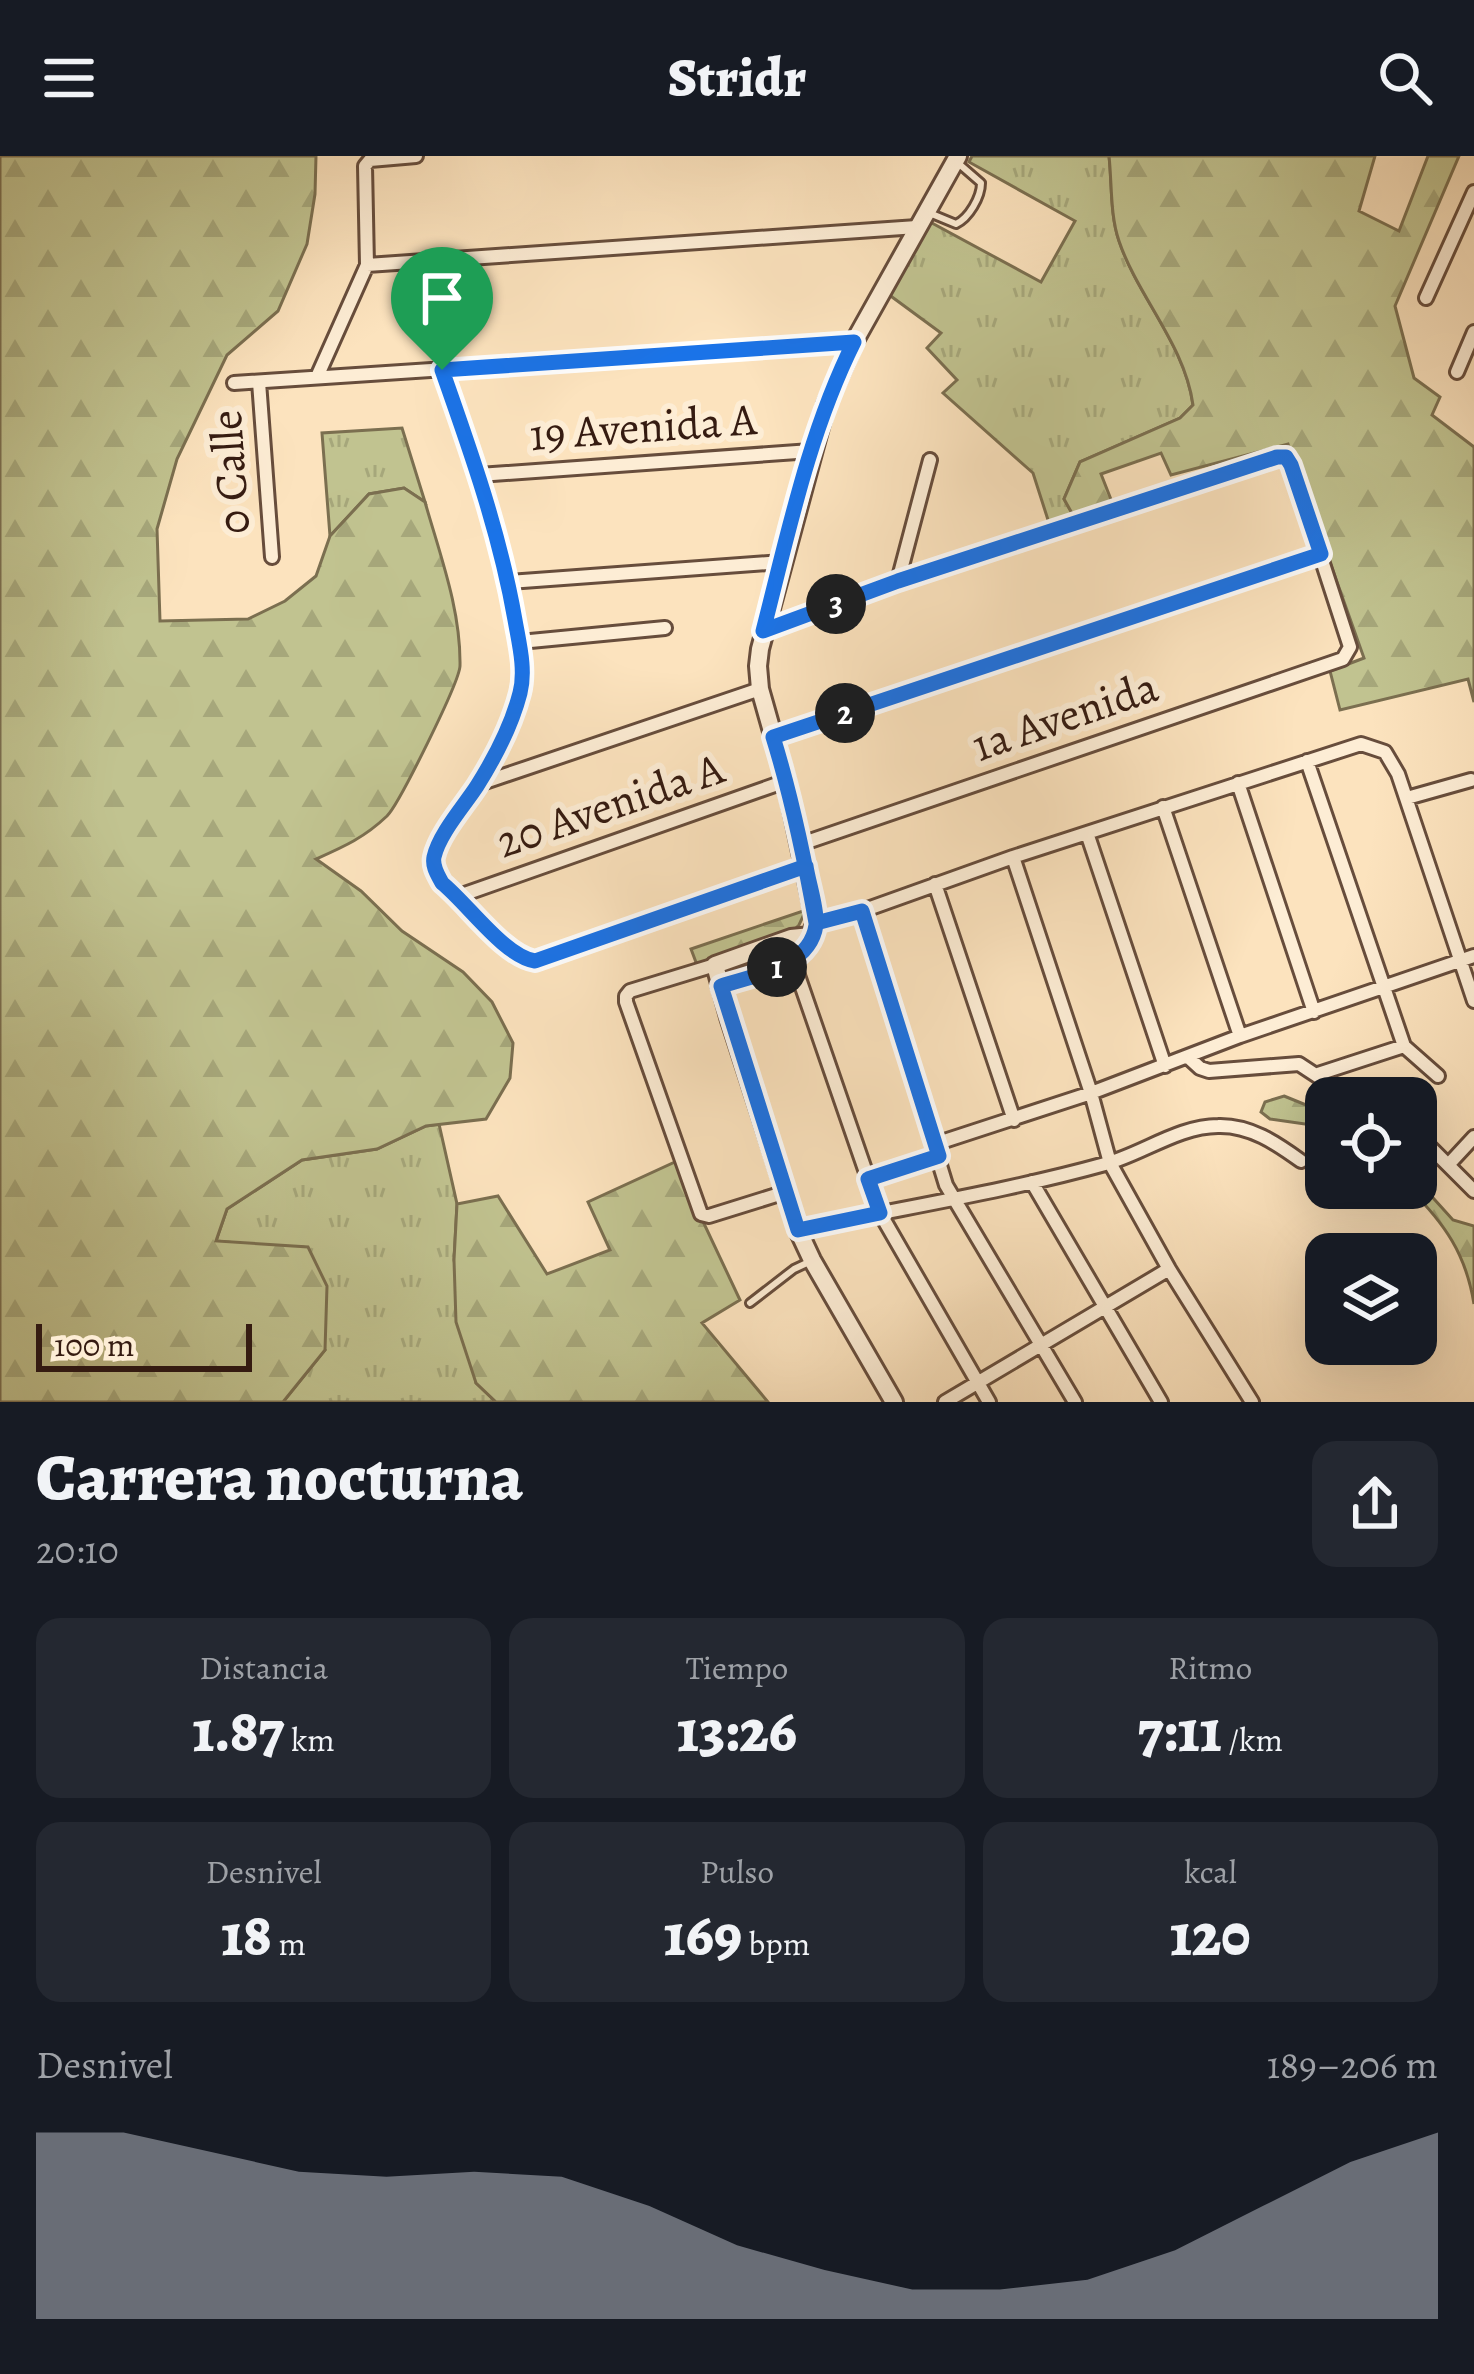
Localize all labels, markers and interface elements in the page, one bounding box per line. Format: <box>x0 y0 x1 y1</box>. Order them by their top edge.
text: Stridr <box>668 41 806 115</box>
icon: menu <box>36 45 102 111</box>
icon: search <box>1372 45 1438 111</box>
pin <box>391 247 493 370</box>
icon: arrive <box>409 265 475 331</box>
street label: 19 Avenida A <box>527 388 759 466</box>
street label: 0 Calle <box>195 408 265 536</box>
pin: 3 <box>806 574 866 634</box>
text: 3 <box>829 581 843 626</box>
street label: 1a Avenida <box>964 655 1166 777</box>
pin: 2 <box>815 683 875 743</box>
text: 2 <box>837 690 853 735</box>
street label: 20 Avenida A <box>488 737 733 873</box>
pin: 1 <box>747 937 807 997</box>
text: 1 <box>771 944 783 989</box>
map controls <box>1305 1077 1437 1365</box>
button: locate <box>1305 1077 1437 1209</box>
button: layers <box>1305 1233 1437 1365</box>
scale bar <box>36 1318 252 1371</box>
text: 100 m <box>54 1322 134 1367</box>
text: Carrera nocturna <box>36 1433 523 1523</box>
button: share <box>1312 1441 1438 1567</box>
text: 20:10 <box>36 1523 119 1576</box>
text: Distancia <box>199 1645 328 1690</box>
text: Tiempo <box>686 1645 788 1690</box>
text: Ritmo <box>1168 1645 1252 1690</box>
text: 1.87 <box>193 1690 284 1772</box>
text: 13:26 <box>677 1690 797 1772</box>
text: 7:11 <box>1138 1690 1222 1772</box>
text: km <box>284 1717 335 1762</box>
text: /km <box>1222 1717 1283 1762</box>
text: Desnivel <box>206 1849 321 1894</box>
text: Pulso <box>700 1849 774 1894</box>
text: kcal <box>1184 1849 1237 1894</box>
text: 18 <box>221 1894 272 1976</box>
text: 169 <box>664 1894 742 1976</box>
text: 120 <box>1170 1894 1251 1976</box>
text: m <box>272 1921 306 1966</box>
text: bpm <box>742 1921 810 1966</box>
text: Desnivel <box>36 2038 173 2091</box>
text: 189–206 m <box>1267 2038 1438 2091</box>

